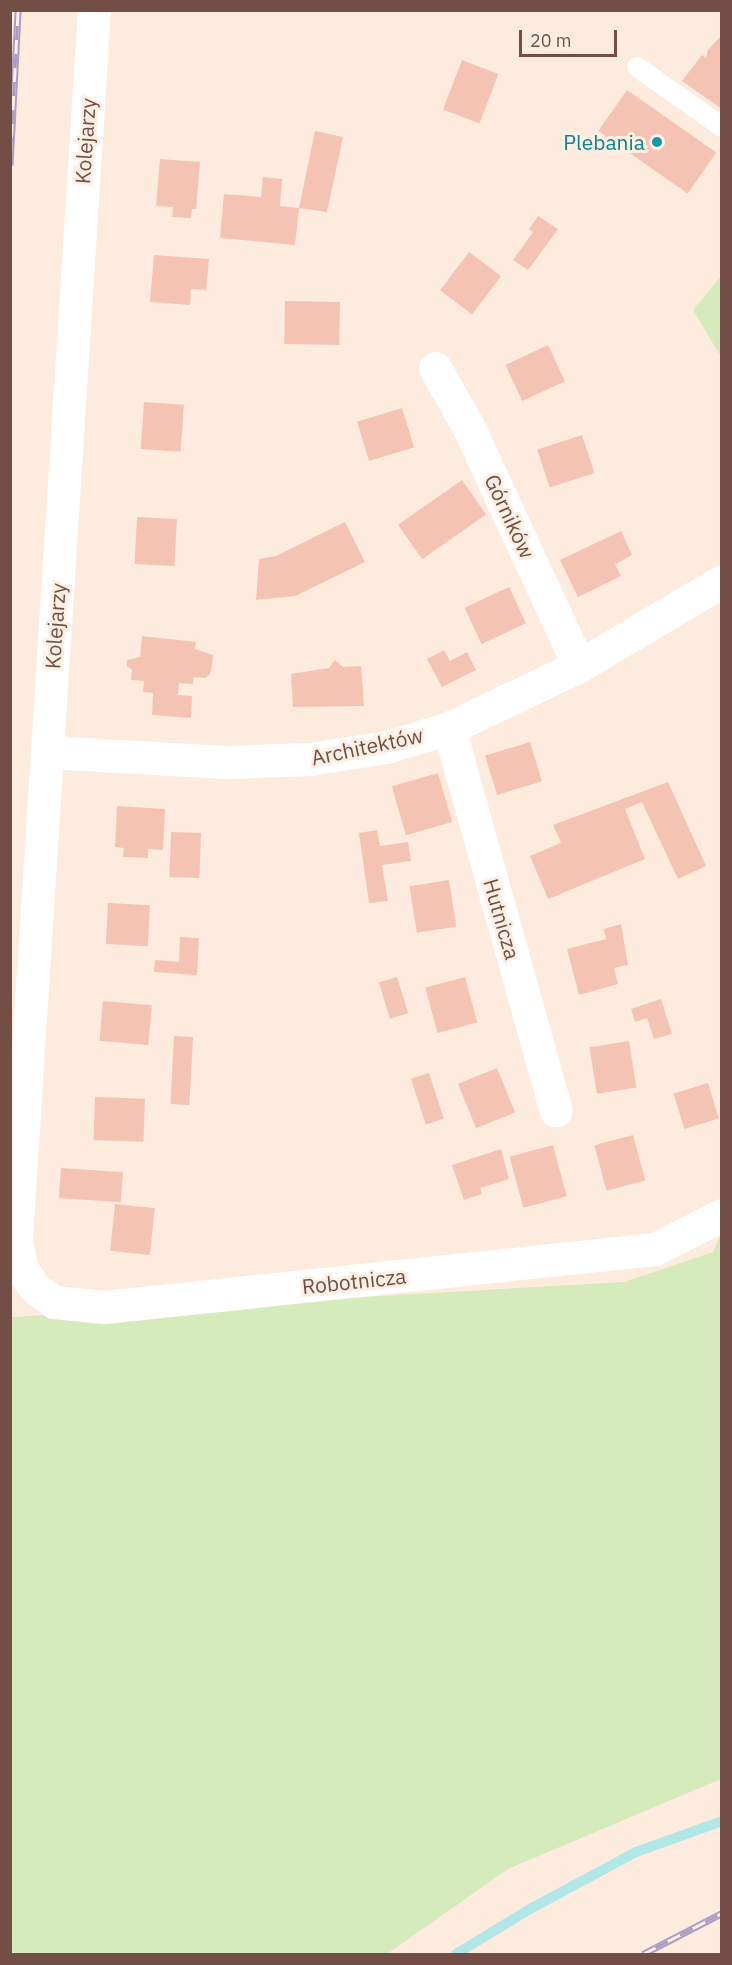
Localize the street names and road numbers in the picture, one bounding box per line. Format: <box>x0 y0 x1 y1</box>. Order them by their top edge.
street label: Kolejarzy <box>69 97 101 185</box>
street label: Górników <box>480 470 540 562</box>
street label: Kolejarzy <box>39 582 71 670</box>
street label: Architektów <box>309 722 425 770</box>
street label: Hutnicza <box>478 876 526 962</box>
street label: Robotnicza <box>301 1263 407 1299</box>

